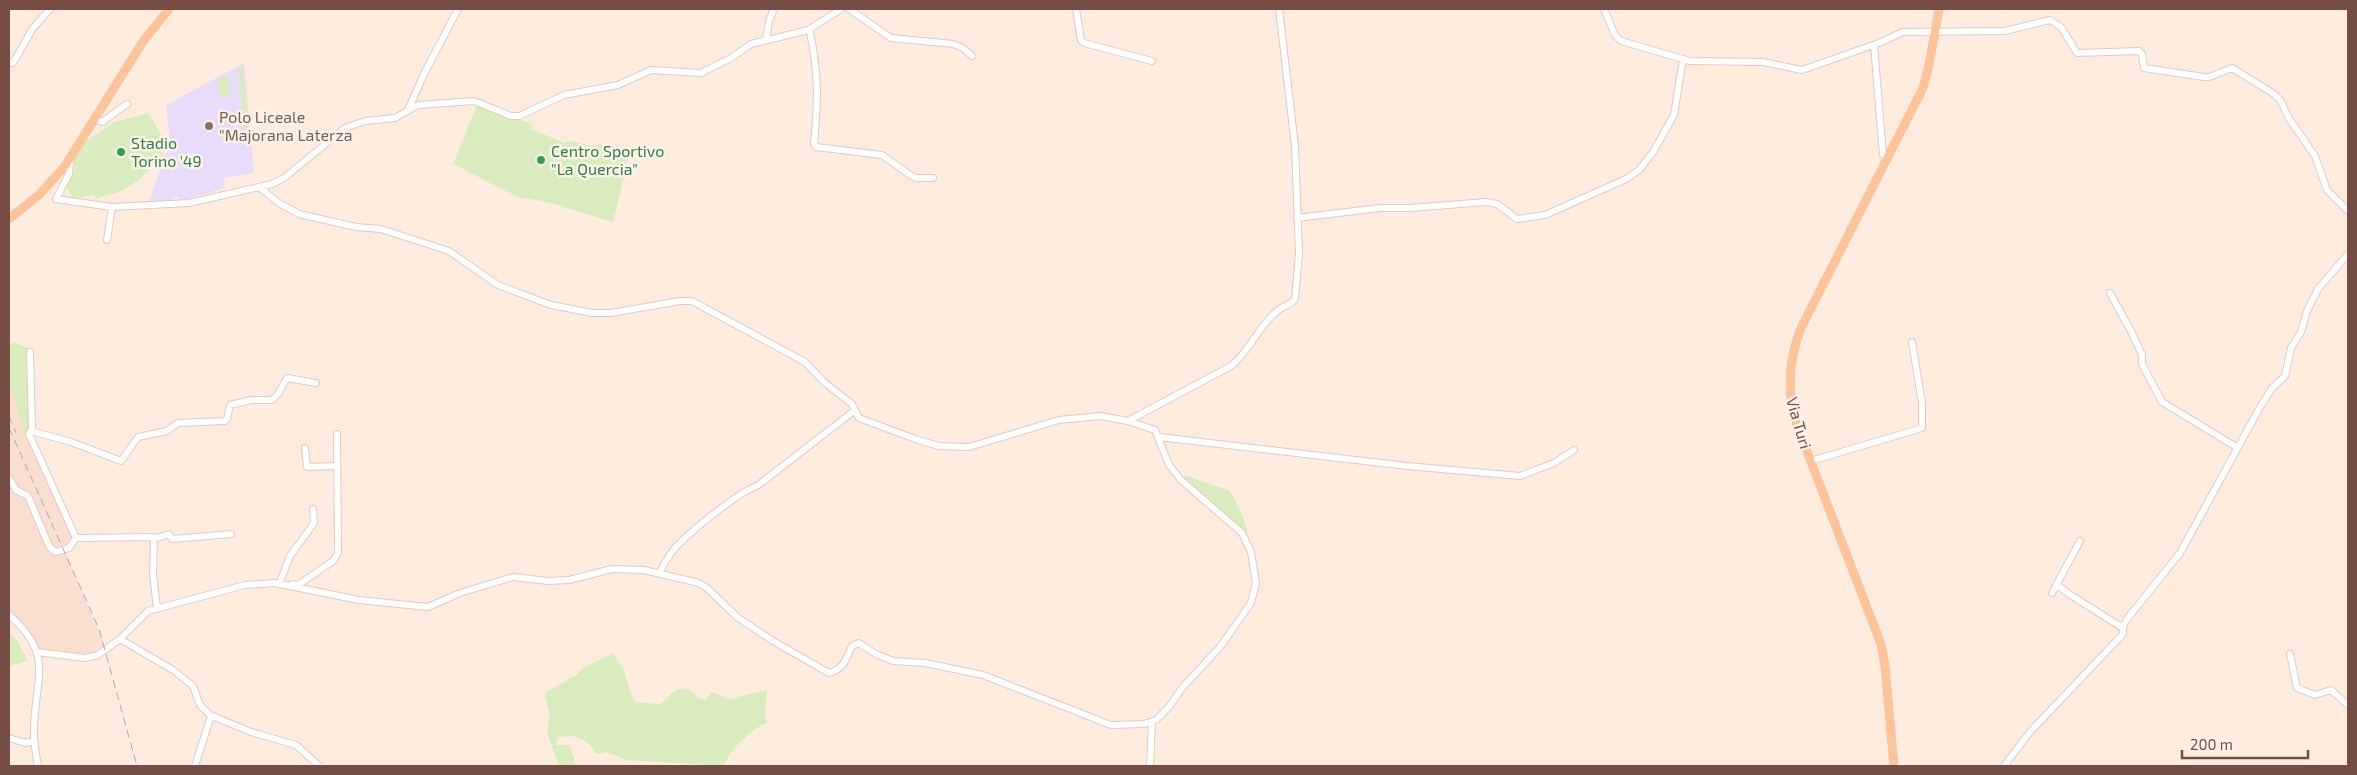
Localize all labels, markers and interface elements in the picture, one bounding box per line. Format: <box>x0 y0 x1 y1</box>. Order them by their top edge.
place label: Polo Liceale "Majorana Laterza <box>219 107 352 145</box>
marker: Polo Liceale "Majorana Laterza <box>203 120 215 132</box>
place label: Stadio Torino '49 <box>131 133 202 170</box>
place label: Centro Sportivo "La Quercia" <box>551 141 664 179</box>
marker: Stadio Torino '49 <box>115 146 127 158</box>
marker: Centro Sportivo "La Quercia" <box>535 154 547 166</box>
street label: Via Turi <box>1783 395 1816 451</box>
scale bar <box>2182 728 2308 760</box>
text: 200 m <box>2190 735 2233 753</box>

